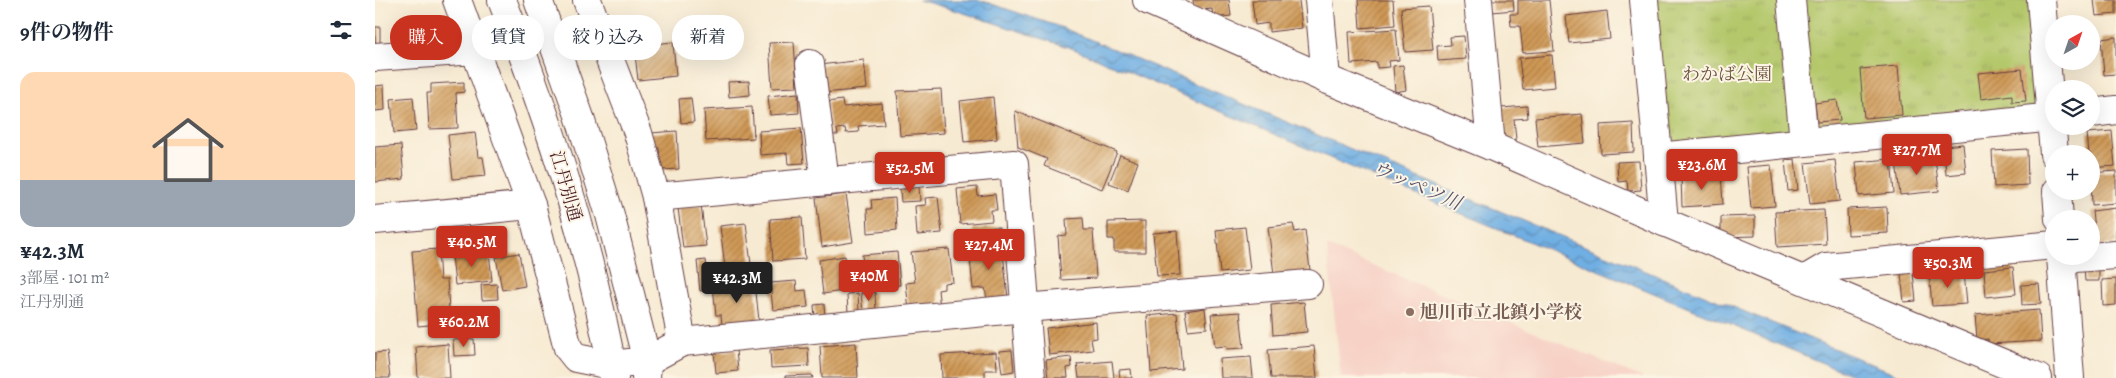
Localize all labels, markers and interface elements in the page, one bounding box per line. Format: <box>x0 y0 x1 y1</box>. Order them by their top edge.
chip: 購入 <box>390 15 462 60</box>
chip: 賃貸 <box>472 15 544 60</box>
chip: 絞り込み <box>554 15 662 60</box>
chip: 新着 <box>672 15 744 60</box>
north arrow <box>2045 15 2100 70</box>
map controls <box>2045 15 2100 265</box>
icon: filters <box>327 16 355 44</box>
text: 9件の物件 <box>20 18 114 46</box>
park label: わかば公園 <box>1682 62 1772 86</box>
button: layers <box>2045 80 2100 135</box>
icon: home <box>143 105 233 195</box>
pin: ¥27.7M <box>1876 134 1958 176</box>
text: ¥27.7M <box>1893 139 1941 161</box>
button: + <box>2045 145 2100 200</box>
street label: 江丹別通 <box>545 148 587 224</box>
pin: ¥23.6M <box>1661 148 1743 191</box>
pin: ¥52.5M <box>869 152 951 194</box>
text: ¥23.6M <box>1677 154 1727 176</box>
water label: ウッペツ川 <box>1368 155 1467 217</box>
text: ¥52.5M <box>886 157 934 179</box>
button: − <box>2045 210 2100 265</box>
pin: ¥40.5M <box>431 226 513 268</box>
pin: ¥27.4M <box>948 228 1030 271</box>
text: ¥40.5M <box>447 231 497 253</box>
text: ¥27.4M <box>964 234 1014 256</box>
text: ¥42.3M <box>20 237 85 265</box>
pin: ¥50.3M <box>1907 246 1989 289</box>
text: ¥50.3M <box>1924 252 1972 274</box>
pin: ¥40M <box>839 260 899 302</box>
pin: ¥42.3M <box>696 262 778 304</box>
text: ¥40M <box>850 265 888 287</box>
text: 3部屋 · 101 m² <box>20 267 109 289</box>
text: ¥42.3M <box>712 267 762 289</box>
text: 江丹別通 <box>20 291 84 313</box>
place label: 旭川市立北鎮小学校 <box>1420 300 1582 324</box>
pin: ¥60.2M <box>423 306 505 348</box>
marker: 旭川市立北鎮小学校 <box>1404 306 1416 318</box>
text: ¥60.2M <box>439 311 489 333</box>

